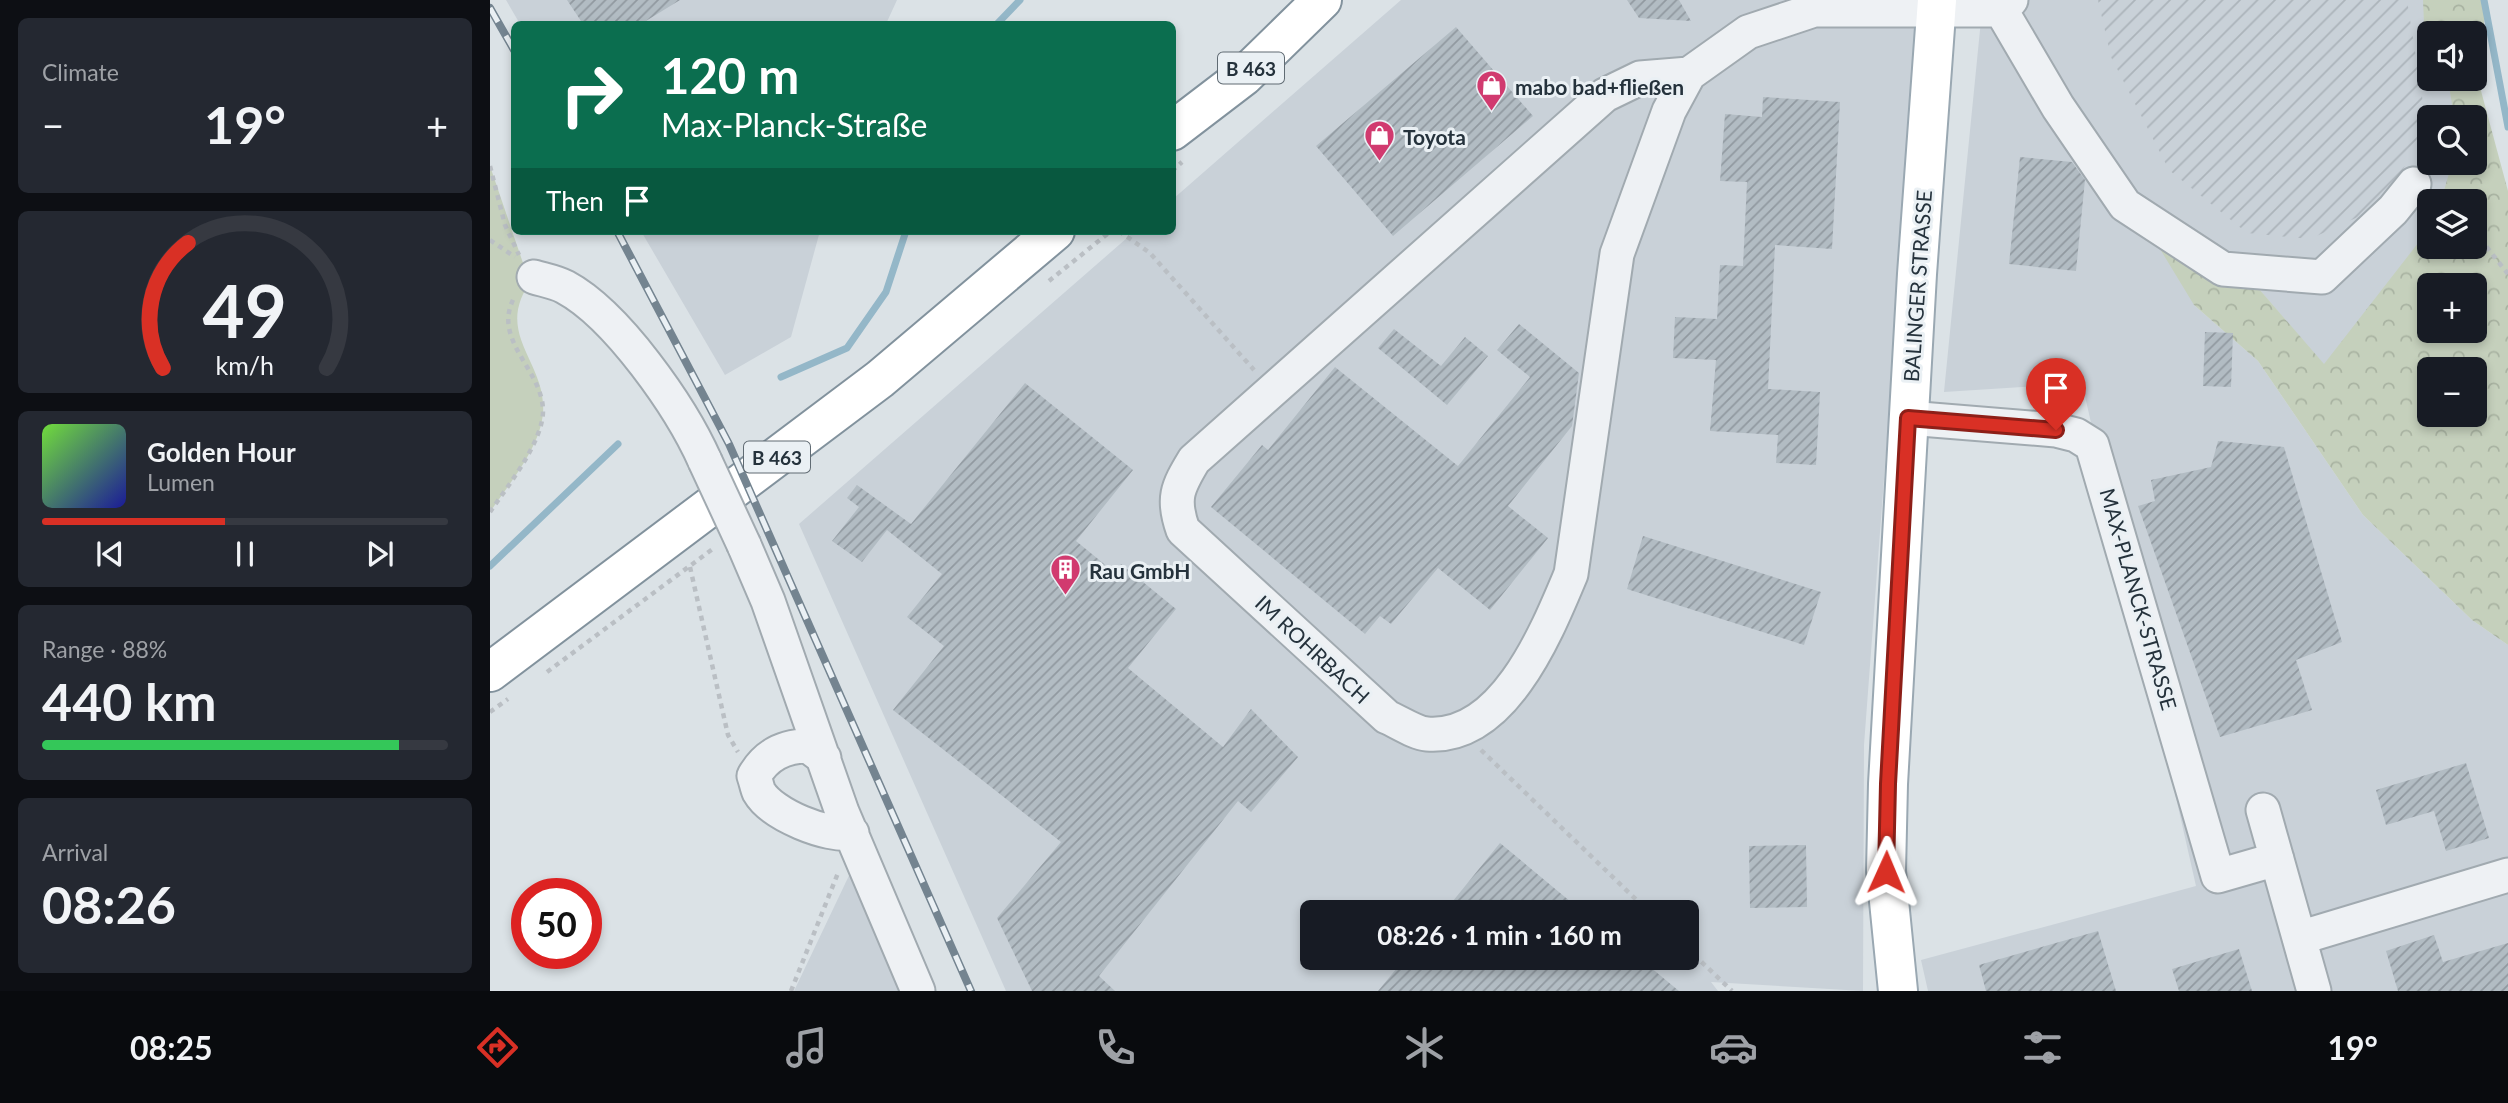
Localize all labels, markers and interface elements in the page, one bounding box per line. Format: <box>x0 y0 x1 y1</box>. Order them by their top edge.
map controls <box>2417 21 2487 427</box>
button: sound <box>2417 21 2487 91</box>
text: 120 m <box>661 46 799 104</box>
icon: right <box>546 49 637 140</box>
road number: B 463 <box>1218 52 1284 83</box>
text: Climate <box>42 58 119 86</box>
shop icon: mabo bad+fließen <box>1475 69 1509 113</box>
place label: mabo bad+fließen <box>1515 74 1684 99</box>
text: 19° <box>204 93 286 155</box>
text: − <box>42 102 64 148</box>
text: + <box>426 102 448 148</box>
text: Max-Planck-Straße <box>661 105 927 144</box>
button: search <box>2417 105 2487 175</box>
shop icon: Toyota <box>1363 119 1397 163</box>
place label: Toyota <box>1403 124 1466 149</box>
icon: arrive <box>618 182 656 220</box>
text: Then <box>546 185 604 217</box>
street label: BALINGER STRASSE <box>1898 189 1936 383</box>
button: layers <box>2417 189 2487 259</box>
text: 49 <box>203 267 287 355</box>
button: + <box>2417 273 2487 343</box>
text: km/h <box>216 350 274 380</box>
button: − <box>2417 357 2487 427</box>
pin <box>2026 358 2086 430</box>
icon: arrive <box>2037 369 2075 407</box>
text: Golden Hour <box>147 436 296 468</box>
road number: B 463 <box>744 442 810 472</box>
text: Lumen <box>147 468 215 496</box>
street label: MAX-PLANCK-STRASSE <box>2095 485 2183 713</box>
icon: previous <box>91 535 129 573</box>
icon: pause <box>226 535 264 573</box>
icon: next <box>361 535 399 573</box>
building icon: Rau GmbH <box>1049 553 1083 597</box>
place label: Rau GmbH <box>1089 558 1190 583</box>
street label: IM ROHRBACH <box>1251 590 1375 708</box>
text: Range · 88% <box>42 635 167 663</box>
text: 440 km <box>42 670 216 732</box>
position arrow <box>1849 835 1923 909</box>
text: Arrival <box>42 838 108 866</box>
text: 08:26 <box>42 873 176 935</box>
speed limit sign: 50 <box>511 878 602 969</box>
text: 08:26 · 1 min · 160 m <box>1377 919 1622 951</box>
icon: directions <box>473 1023 522 1072</box>
icon: music <box>782 1023 831 1072</box>
icon: phone <box>1091 1023 1140 1072</box>
icon: climate <box>1400 1023 1449 1072</box>
icon: car <box>1709 1023 1758 1072</box>
icon: filters <box>2018 1023 2067 1072</box>
text: 08:25 <box>130 1028 213 1067</box>
text: 19° <box>2327 1028 2378 1067</box>

